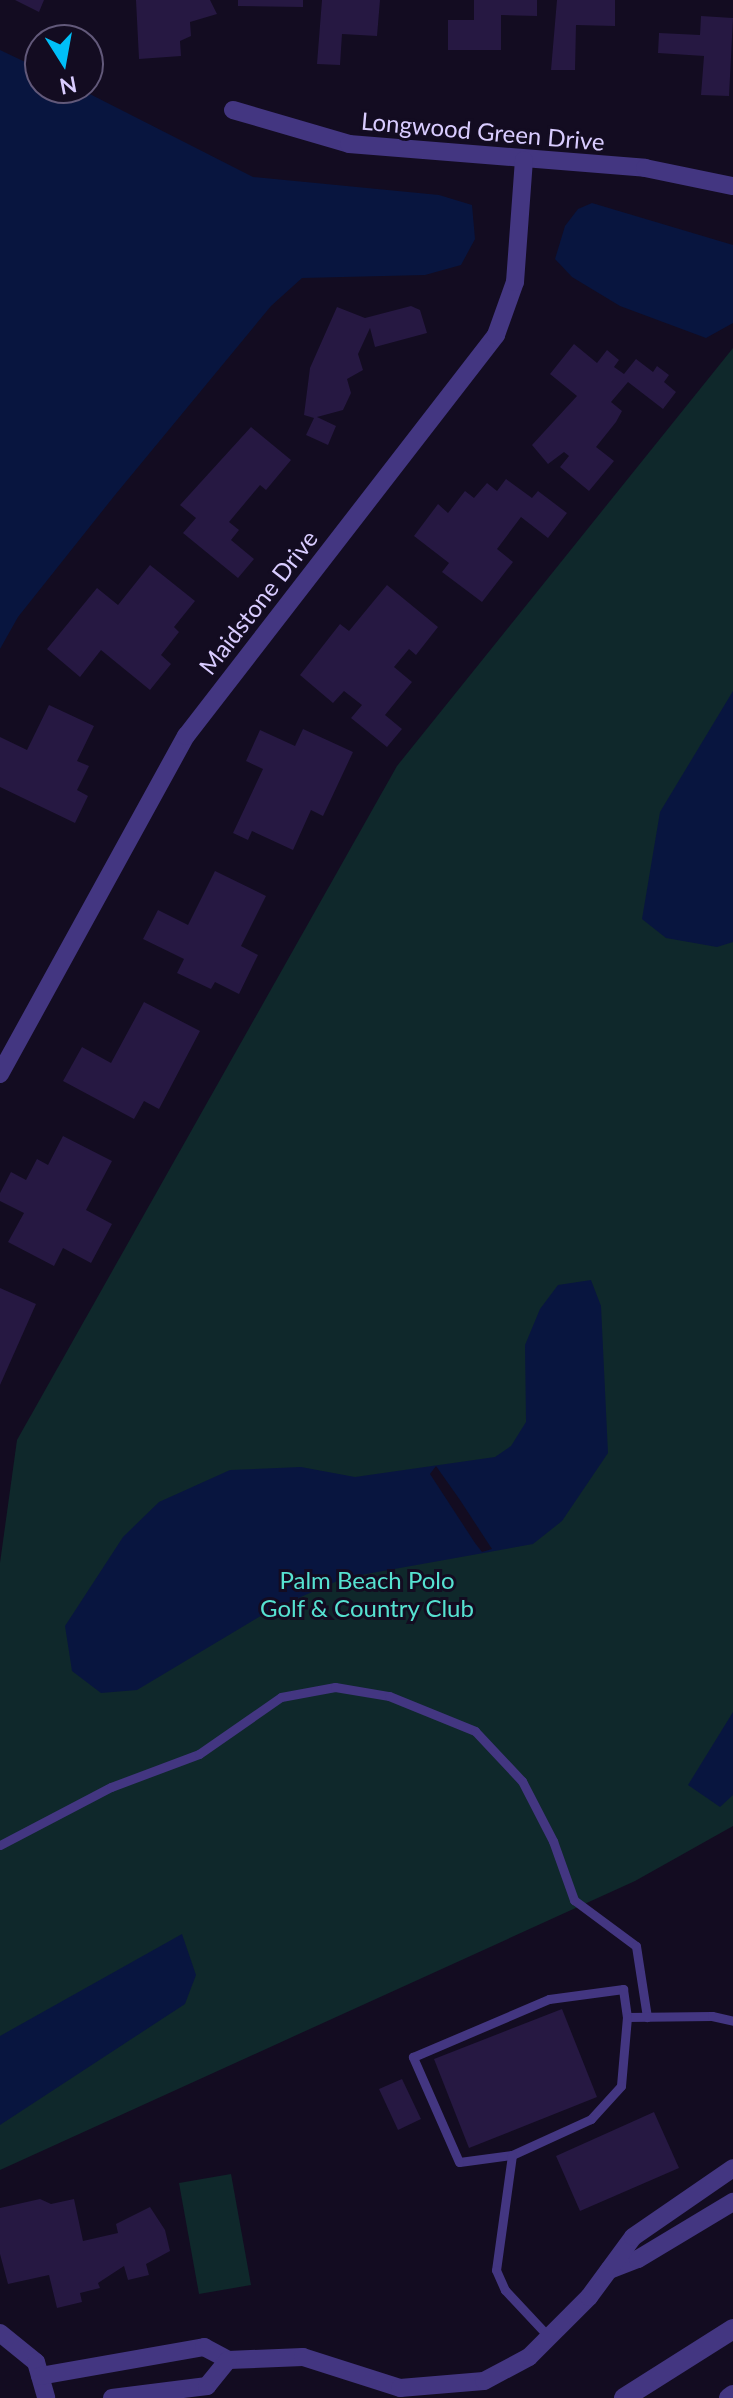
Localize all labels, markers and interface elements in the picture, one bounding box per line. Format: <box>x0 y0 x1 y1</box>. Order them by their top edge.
north arrow <box>24 24 104 104</box>
text: N <box>57 71 79 101</box>
street label: Longwood Green Drive <box>360 106 606 156</box>
street label: Maidstone Drive <box>193 524 323 680</box>
park label: Palm Beach Polo Golf & Country Club <box>260 1566 474 1622</box>

